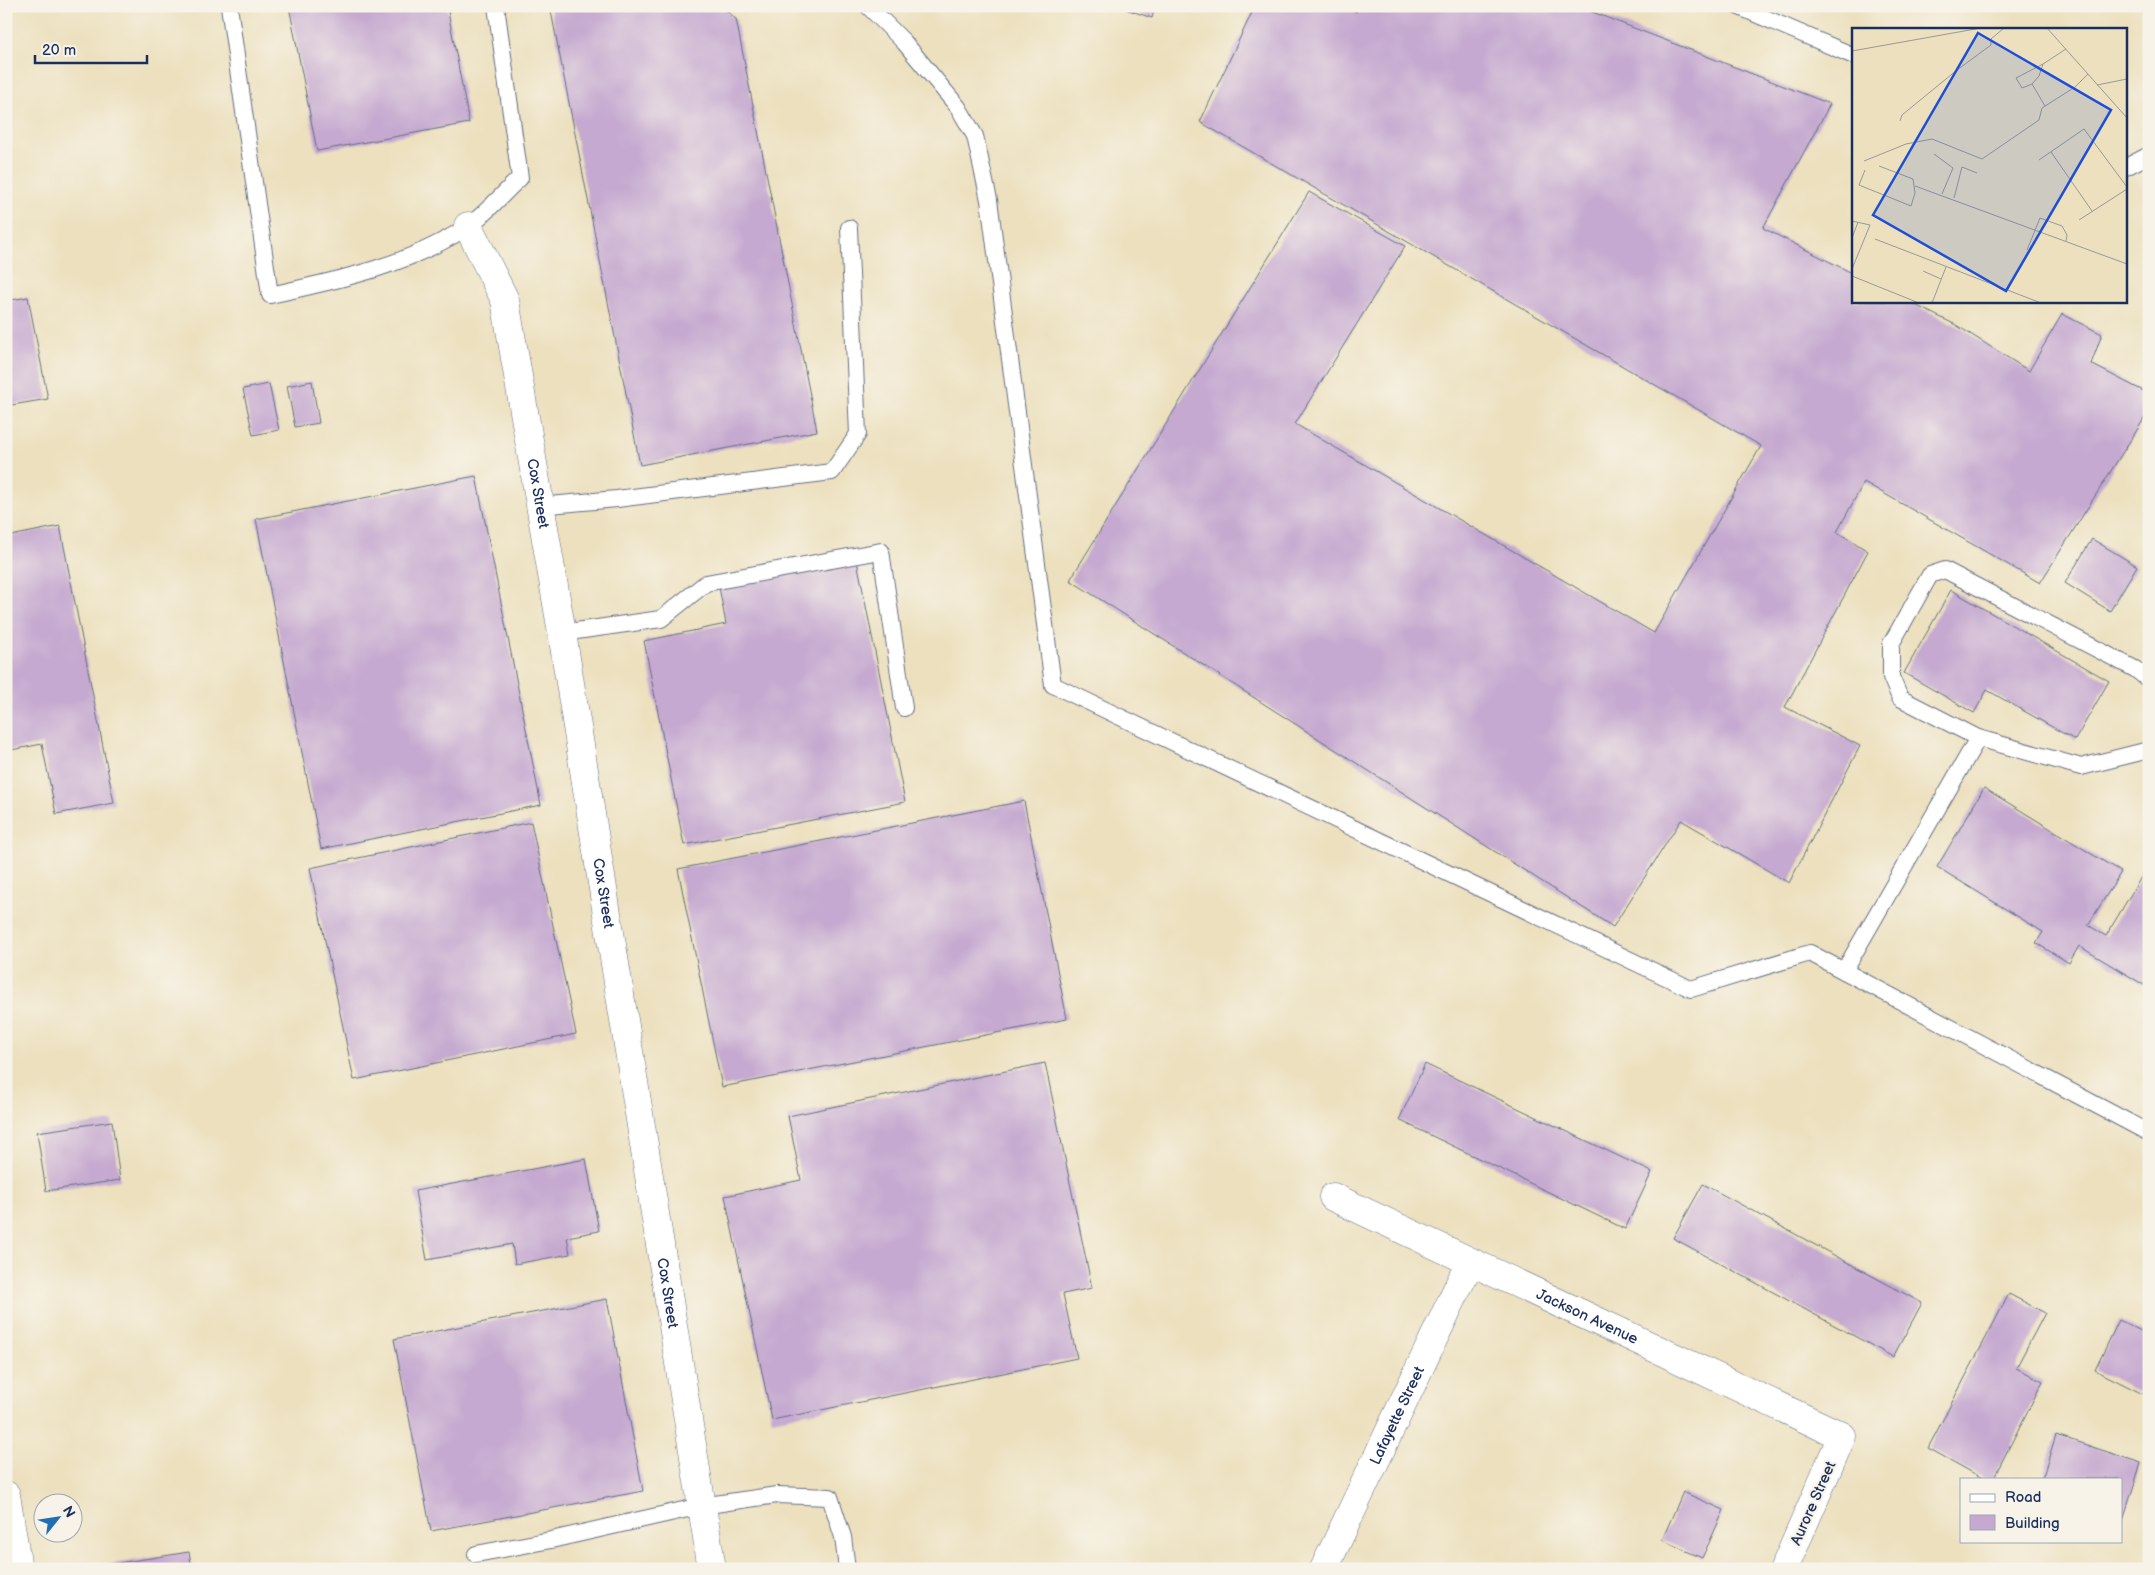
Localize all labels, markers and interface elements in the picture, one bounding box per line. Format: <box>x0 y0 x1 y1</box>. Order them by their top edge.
inset map <box>1852 28 2128 302</box>
scale bar <box>35 32 148 64</box>
text: 20 m <box>42 41 76 60</box>
street label: Cox Street <box>522 457 553 530</box>
street label: Cox Street <box>588 857 618 930</box>
street label: Cox Street <box>652 1257 682 1330</box>
street label: Jackson Avenue <box>1533 1285 1641 1349</box>
street label: Lafayette Street <box>1366 1363 1429 1468</box>
street label: Aurore Street <box>1786 1458 1841 1548</box>
legend <box>1960 1478 2122 1542</box>
text: Road <box>2005 1488 2041 1507</box>
north arrow <box>32 1492 82 1542</box>
text: N <box>59 1503 79 1521</box>
text: Building <box>2005 1514 2060 1533</box>

